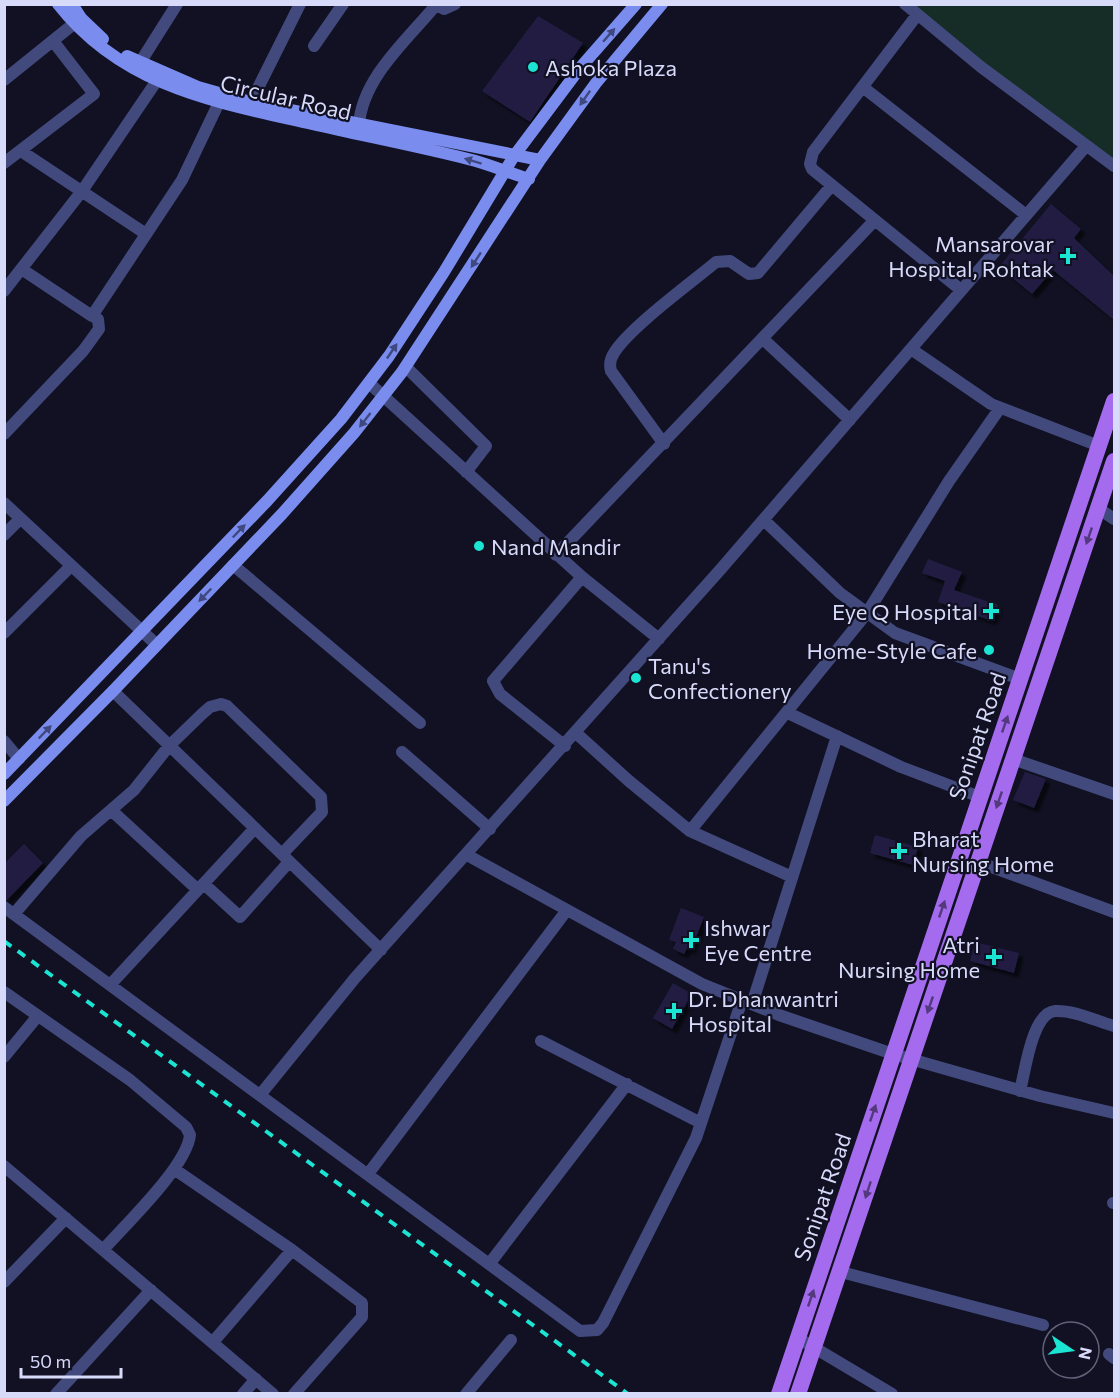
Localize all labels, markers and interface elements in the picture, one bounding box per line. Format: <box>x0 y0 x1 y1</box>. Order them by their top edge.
one-way arrow <box>602 28 615 43</box>
place label: Ashoka Plaza <box>545 54 677 81</box>
marker: Ashoka Plaza <box>526 60 540 74</box>
street label: Circular Road <box>218 69 354 125</box>
one-way arrow <box>579 90 591 106</box>
one-way arrow <box>464 156 482 165</box>
place label: Mansarovar Hospital, Rohtak <box>888 230 1054 282</box>
marker: Mansarovar Hospital, Rohtak <box>1059 247 1077 265</box>
one-way arrow <box>471 252 482 268</box>
one-way arrow <box>386 343 398 359</box>
one-way arrow <box>358 412 371 428</box>
one-way arrow <box>232 524 245 539</box>
one-way arrow <box>1084 527 1093 545</box>
place label: Nand Mandir <box>491 533 621 560</box>
marker: Nand Mandir <box>472 539 486 553</box>
one-way arrow <box>198 587 212 602</box>
place label: Eye Q Hospital <box>832 598 978 625</box>
marker: Eye Q Hospital <box>982 602 1000 620</box>
place label: Home-Style Cafe <box>806 637 977 664</box>
marker: Home-Style Cafe <box>982 643 996 657</box>
place label: Tanu's Confectionery <box>648 652 792 704</box>
street label: Sonipat Road <box>943 669 1011 803</box>
marker: Tanu's Confectionery <box>629 671 643 685</box>
one-way arrow <box>1001 715 1010 733</box>
one-way arrow <box>38 726 52 740</box>
one-way arrow <box>994 791 1004 809</box>
place label: Bharat Nursing Home <box>912 825 1054 877</box>
marker: Bharat Nursing Home <box>890 842 908 860</box>
one-way arrow <box>938 900 948 918</box>
place label: Ishwar Eye Centre <box>704 914 812 966</box>
marker: Ishwar Eye Centre <box>682 931 700 949</box>
place label: Atri Nursing Home <box>838 931 980 983</box>
marker: Atri Nursing Home <box>985 948 1003 966</box>
place label: Dr. Dhanwantri Hospital <box>688 985 839 1037</box>
one-way arrow <box>925 996 934 1014</box>
marker: Dr. Dhanwantri Hospital <box>665 1002 683 1020</box>
one-way arrow <box>869 1104 879 1122</box>
street label: Sonipat Road <box>788 1130 856 1264</box>
one-way arrow <box>863 1181 872 1199</box>
one-way arrow <box>807 1289 817 1307</box>
north arrow <box>1041 1320 1101 1380</box>
scale bar <box>21 1341 122 1379</box>
text: N <box>1075 1346 1097 1361</box>
text: 50 m <box>30 1350 71 1372</box>

